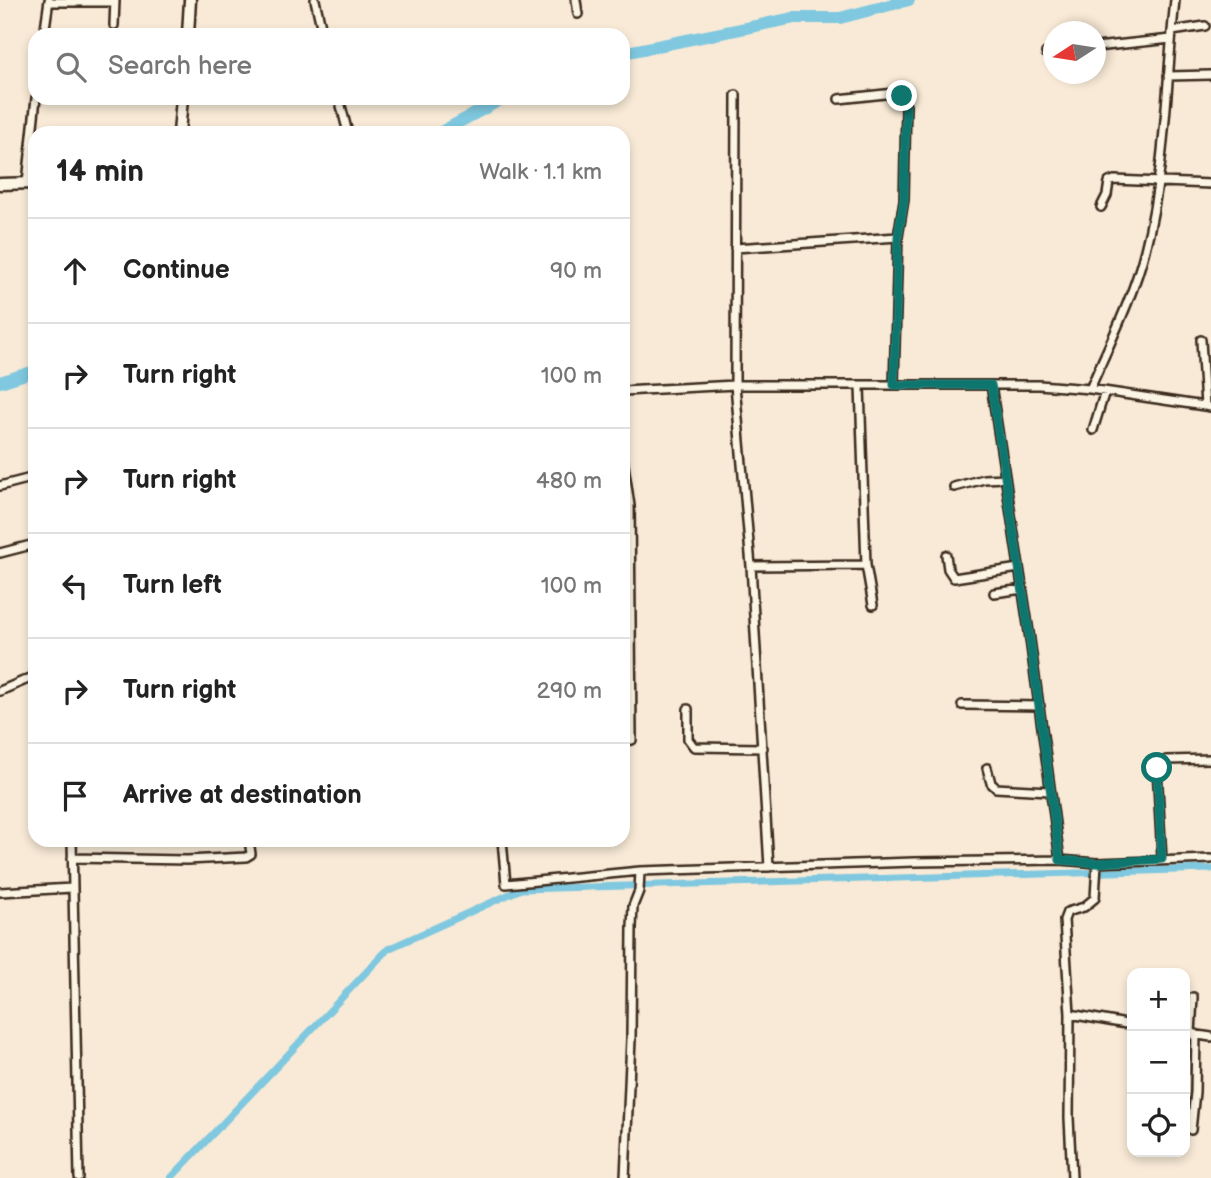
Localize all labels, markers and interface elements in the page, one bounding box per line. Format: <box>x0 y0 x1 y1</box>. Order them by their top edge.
north arrow <box>1043 21 1106 84</box>
search box <box>28 28 630 105</box>
icon: search <box>52 48 90 86</box>
text: Search here <box>108 51 252 82</box>
route end <box>886 80 917 111</box>
text: 14 min <box>56 154 144 190</box>
text: Walk · 1.1 km <box>479 158 602 186</box>
icon: ahead <box>56 252 94 290</box>
text: Continue <box>123 255 230 286</box>
text: 90 m <box>550 257 602 285</box>
icon: right <box>56 357 94 395</box>
text: Turn right <box>123 360 236 391</box>
text: 100 m <box>541 362 602 390</box>
icon: right <box>56 462 94 500</box>
text: Turn right <box>123 465 236 496</box>
text: 480 m <box>536 467 602 495</box>
icon: left <box>56 567 94 605</box>
text: Turn left <box>123 570 222 601</box>
text: 100 m <box>541 572 602 600</box>
icon: right <box>56 672 94 710</box>
text: Turn right <box>123 675 236 706</box>
text: 290 m <box>536 677 602 705</box>
route start <box>1141 752 1172 783</box>
icon: arrive <box>56 777 94 815</box>
text: Arrive at destination <box>123 780 362 811</box>
map controls <box>1127 968 1190 1157</box>
button: + <box>1127 968 1190 1031</box>
button: − <box>1127 1031 1190 1094</box>
button: locate <box>1127 1094 1190 1157</box>

